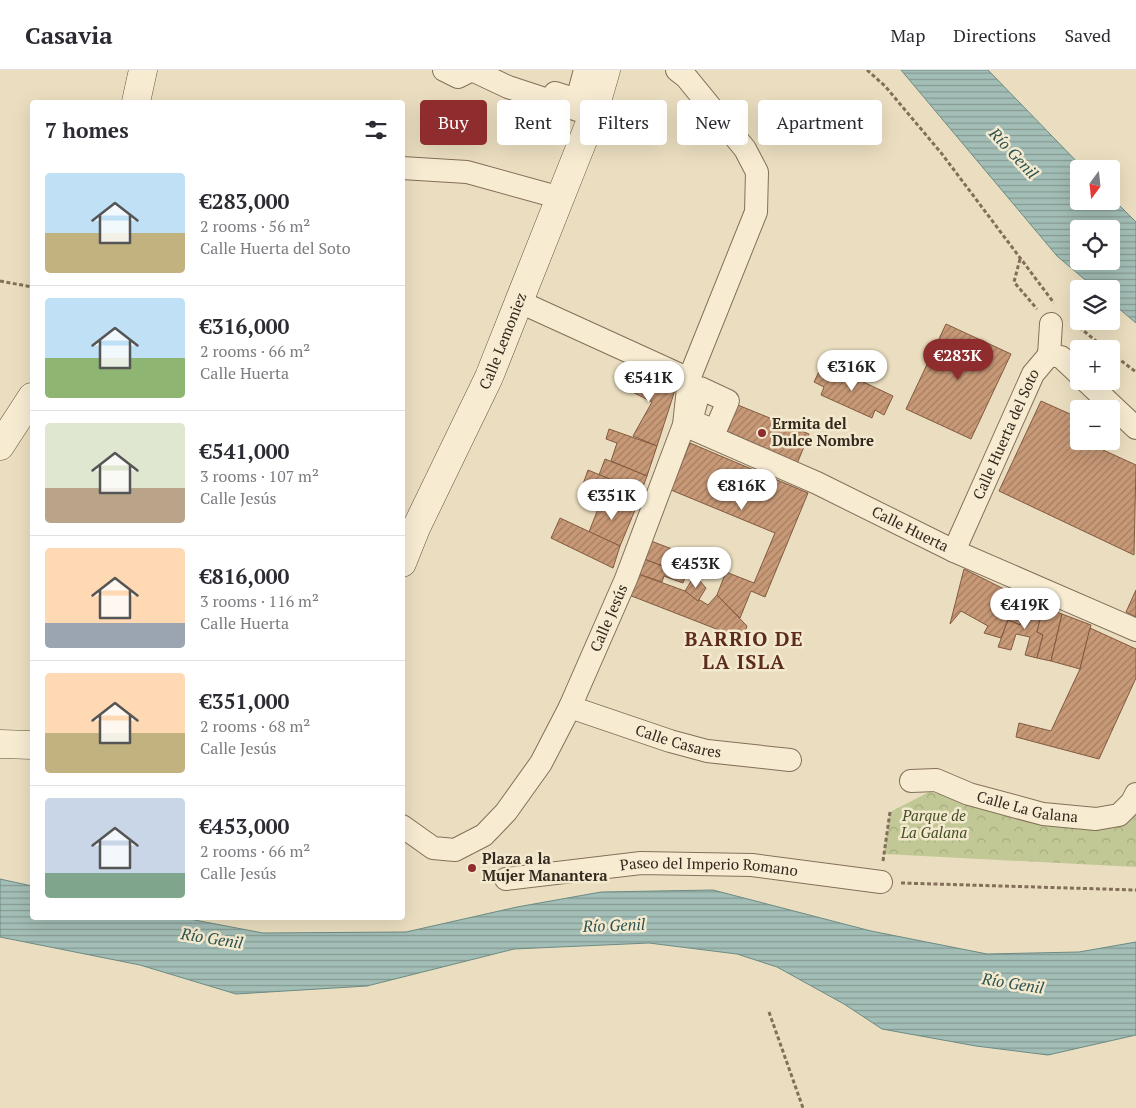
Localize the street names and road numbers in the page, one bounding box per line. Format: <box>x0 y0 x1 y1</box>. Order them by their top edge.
street label: Calle Lemoniez <box>474 289 531 392</box>
street label: Calle Huerta del Soto <box>967 363 1043 502</box>
street label: Calle Huerta <box>869 501 953 556</box>
street label: Calle Jesús <box>584 581 632 654</box>
street label: Calle Casares <box>633 719 722 761</box>
street label: Calle La Galana <box>975 786 1080 826</box>
street label: Paseo del Imperio Romano <box>619 852 799 880</box>

